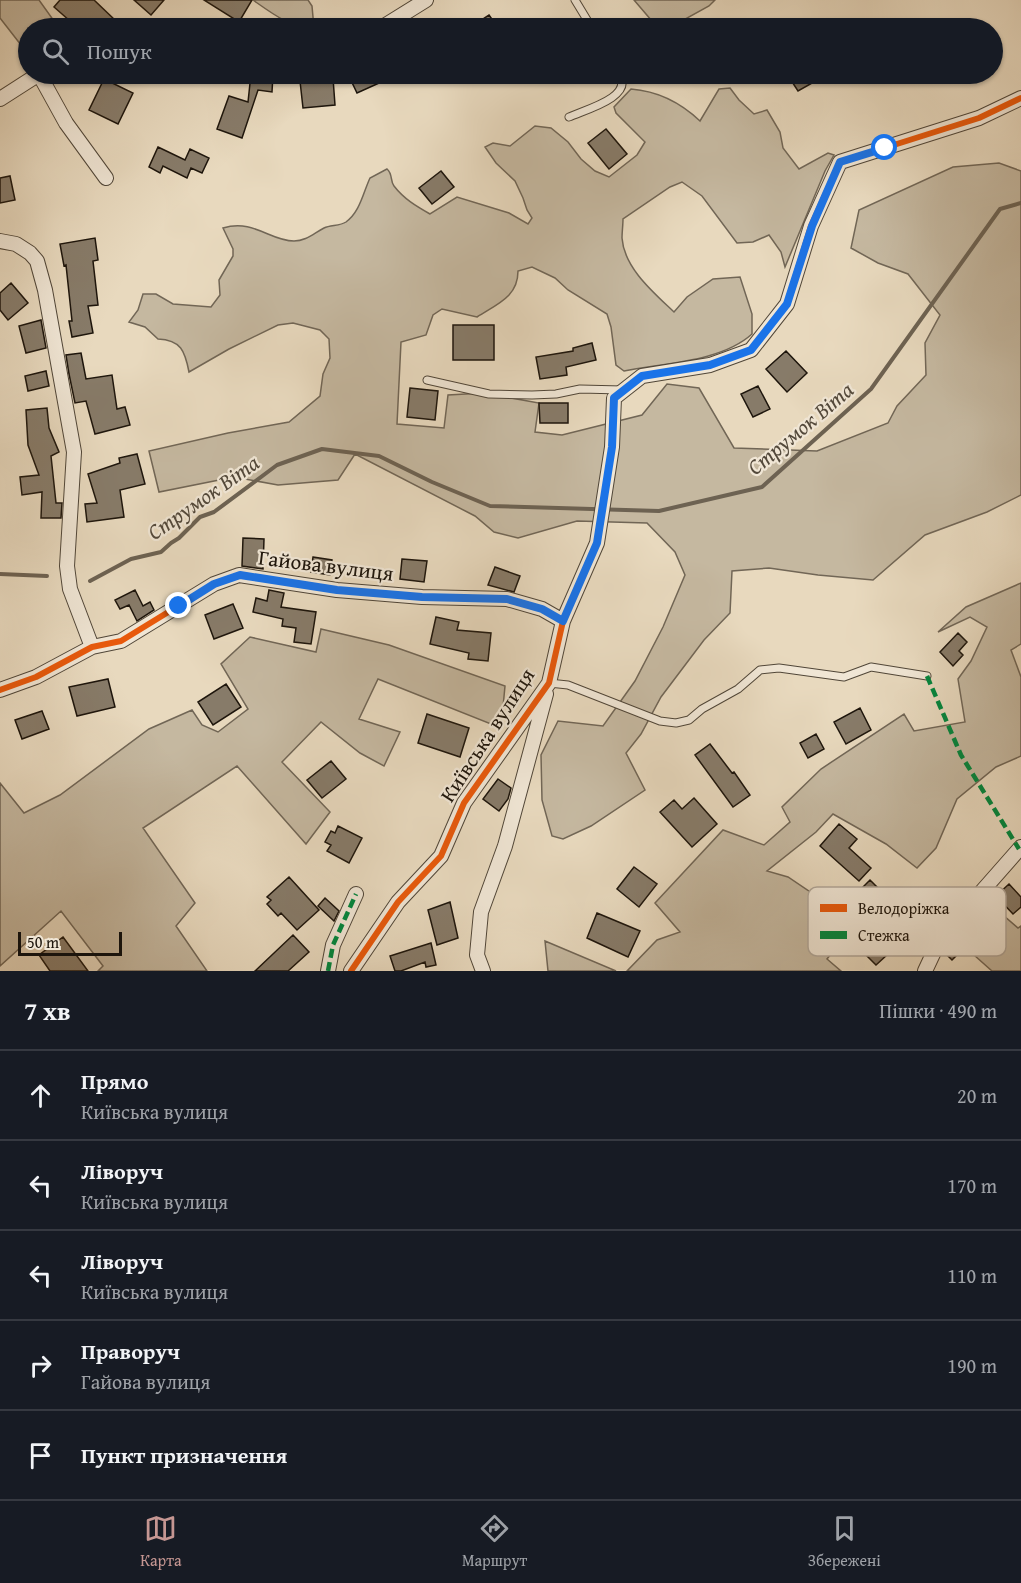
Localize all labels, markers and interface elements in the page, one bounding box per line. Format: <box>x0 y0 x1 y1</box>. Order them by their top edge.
search box <box>18 18 1003 84</box>
icon: search <box>39 35 72 68</box>
text: Пошук <box>87 35 152 67</box>
route start <box>871 134 897 160</box>
water label: Струмок Віта <box>740 374 860 482</box>
water label: Струмок Віта <box>141 447 265 547</box>
street label: Гайова вулиця <box>257 541 396 589</box>
route end <box>165 592 191 618</box>
street label: Київська вулиця <box>432 662 542 808</box>
legend <box>808 887 1006 956</box>
text: Велодоріжка <box>858 896 950 920</box>
text: Стежка <box>858 923 910 947</box>
scale bar <box>18 929 122 956</box>
text: 50 m <box>27 930 59 954</box>
text: 7 хв <box>24 991 71 1030</box>
text: Пішки · 490 m <box>879 996 997 1025</box>
text: Прямо <box>81 1065 148 1097</box>
icon: ahead <box>24 1079 57 1112</box>
text: 20 m <box>957 1081 997 1110</box>
text: Київська вулиця <box>81 1097 228 1126</box>
text: Ліворуч <box>81 1155 163 1187</box>
icon: left <box>24 1169 57 1202</box>
text: 170 m <box>947 1171 997 1200</box>
text: Київська вулиця <box>81 1187 228 1216</box>
text: Ліворуч <box>81 1245 163 1277</box>
icon: left <box>24 1259 57 1292</box>
text: 110 m <box>947 1261 997 1290</box>
text: Київська вулиця <box>81 1277 228 1306</box>
text: Праворуч <box>81 1335 180 1367</box>
icon: right <box>24 1349 57 1382</box>
text: 190 m <box>947 1351 997 1380</box>
text: Гайова вулиця <box>81 1367 210 1396</box>
icon: arrive <box>24 1439 57 1472</box>
text: Пункт призначення <box>81 1439 287 1471</box>
tab: Карта <box>140 1512 182 1572</box>
tab: Маршрут <box>462 1512 527 1572</box>
tab: Збережені <box>808 1512 881 1572</box>

